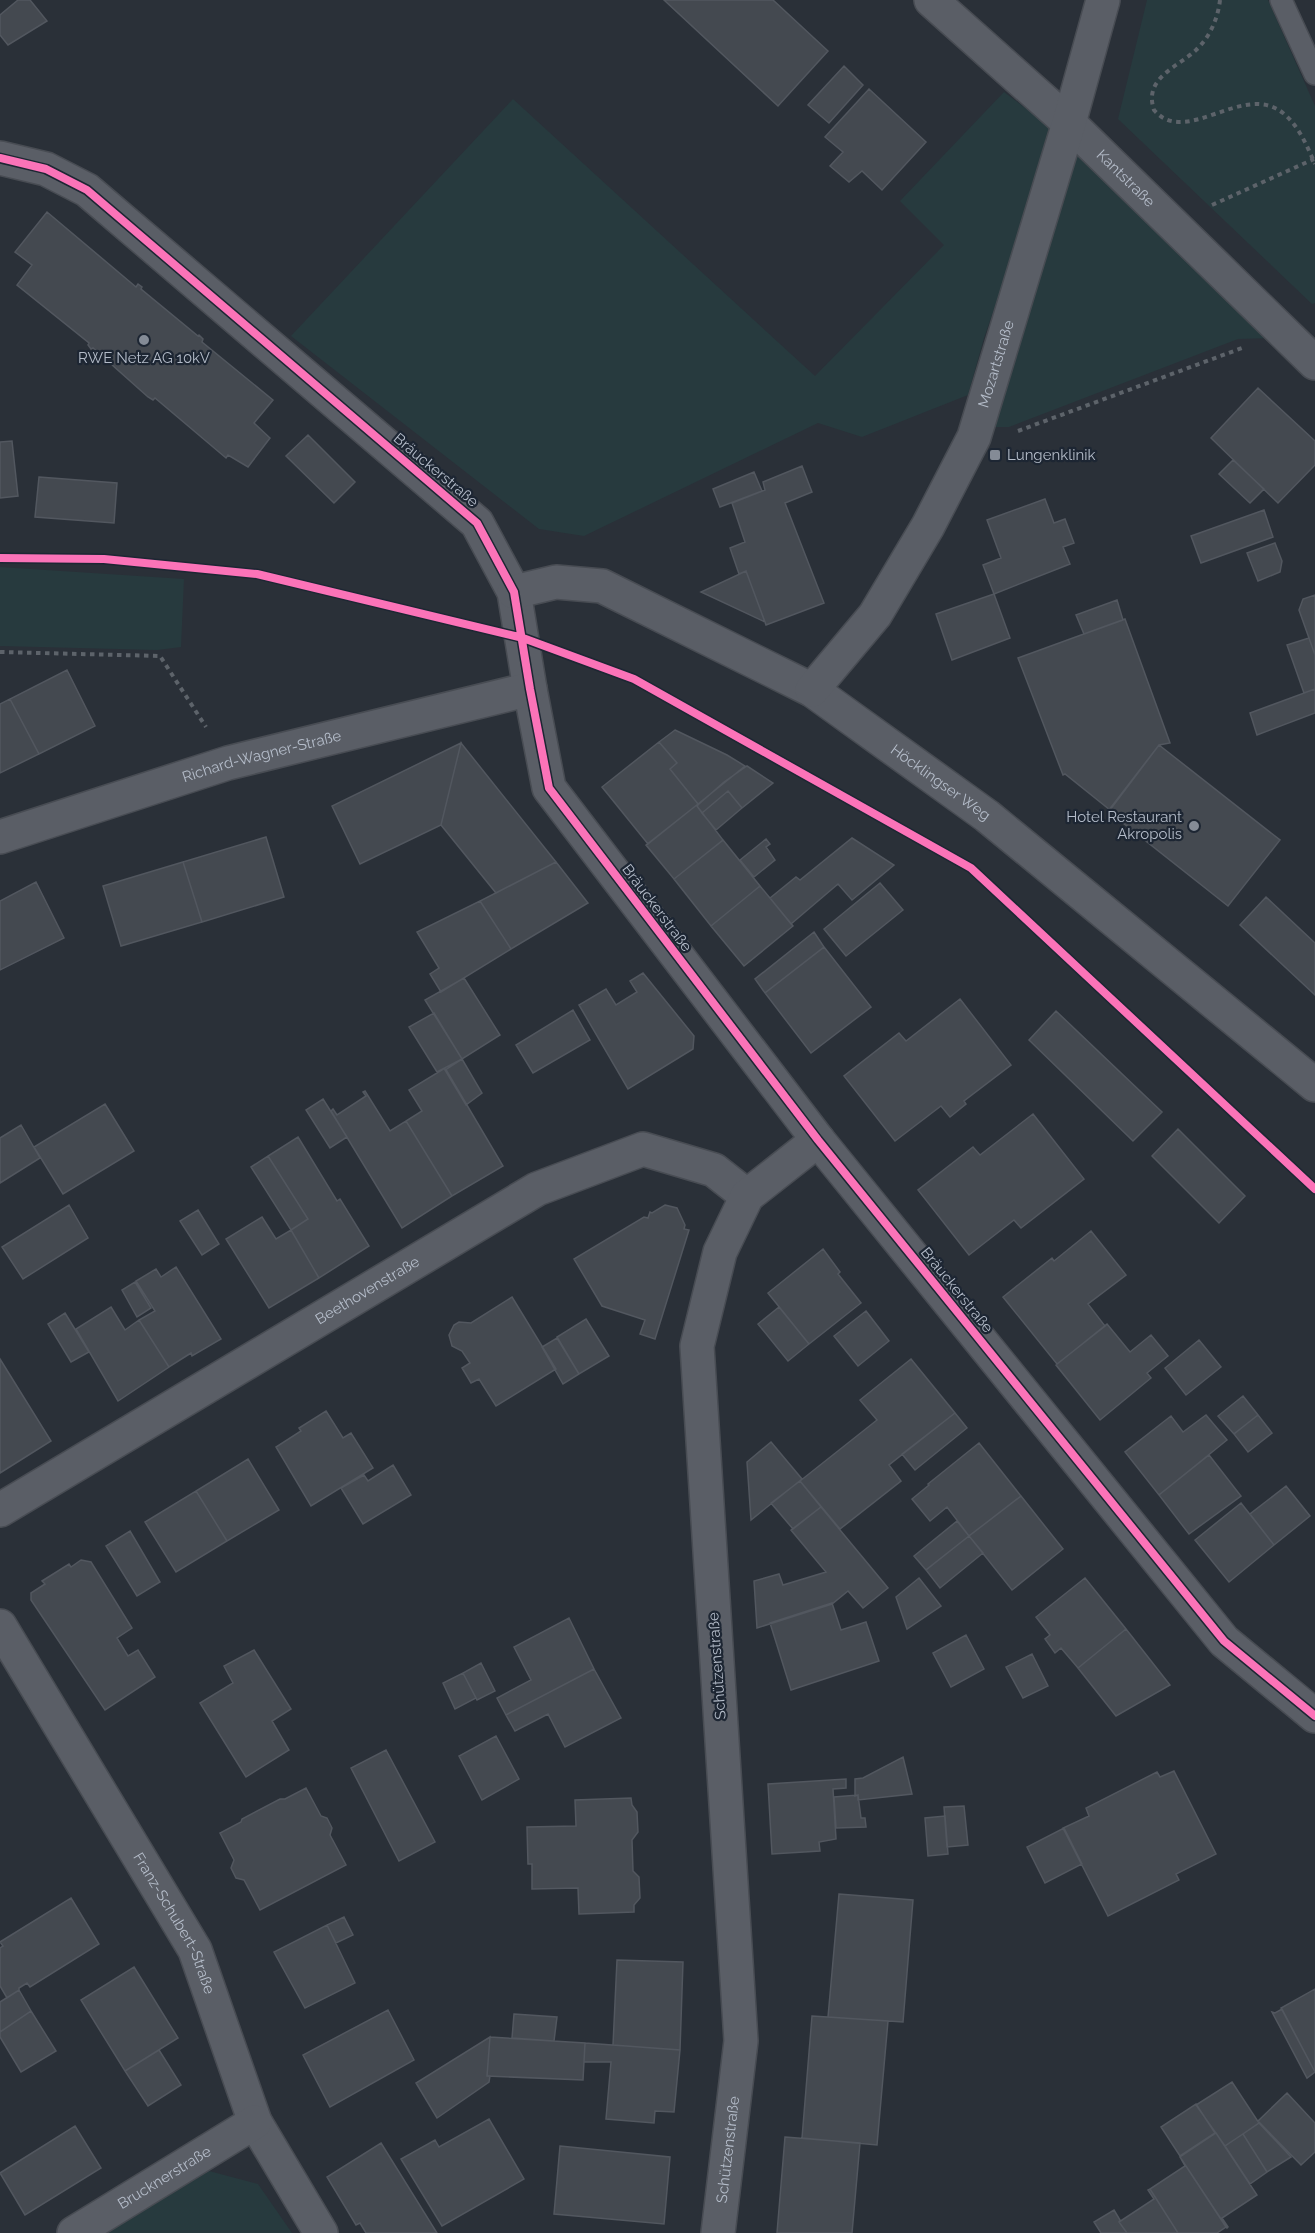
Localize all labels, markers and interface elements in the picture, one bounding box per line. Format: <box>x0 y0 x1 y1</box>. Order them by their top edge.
street label: Kantstraße <box>1093 146 1159 211</box>
street label: Mozartstraße <box>974 318 1018 410</box>
marker: RWE Netz AG 10kV <box>137 333 151 347</box>
place label: RWE Netz AG 10kV <box>78 349 210 367</box>
street label: Bräuckerstraße <box>390 429 482 511</box>
place label: Lungenklinik <box>1007 446 1096 464</box>
marker: Lungenklinik <box>988 448 1002 462</box>
street label: Richard-Wagner-Straße <box>180 727 343 786</box>
street label: Höcklingser Weg <box>887 741 994 824</box>
place label: Hotel Restaurant Akropolis <box>1066 808 1182 843</box>
marker: Hotel Restaurant Akropolis <box>1187 819 1201 833</box>
street label: Bräuckerstraße <box>618 861 696 955</box>
street label: Bräuckerstraße <box>917 1244 997 1337</box>
street label: Beethovenstraße <box>312 1252 423 1328</box>
street label: Schützenstraße <box>704 1612 730 1720</box>
street label: Franz-Schubert-Straße <box>129 1849 219 1996</box>
street label: Schützenstraße <box>713 2095 743 2204</box>
street label: Brucknerstraße <box>114 2142 214 2213</box>

